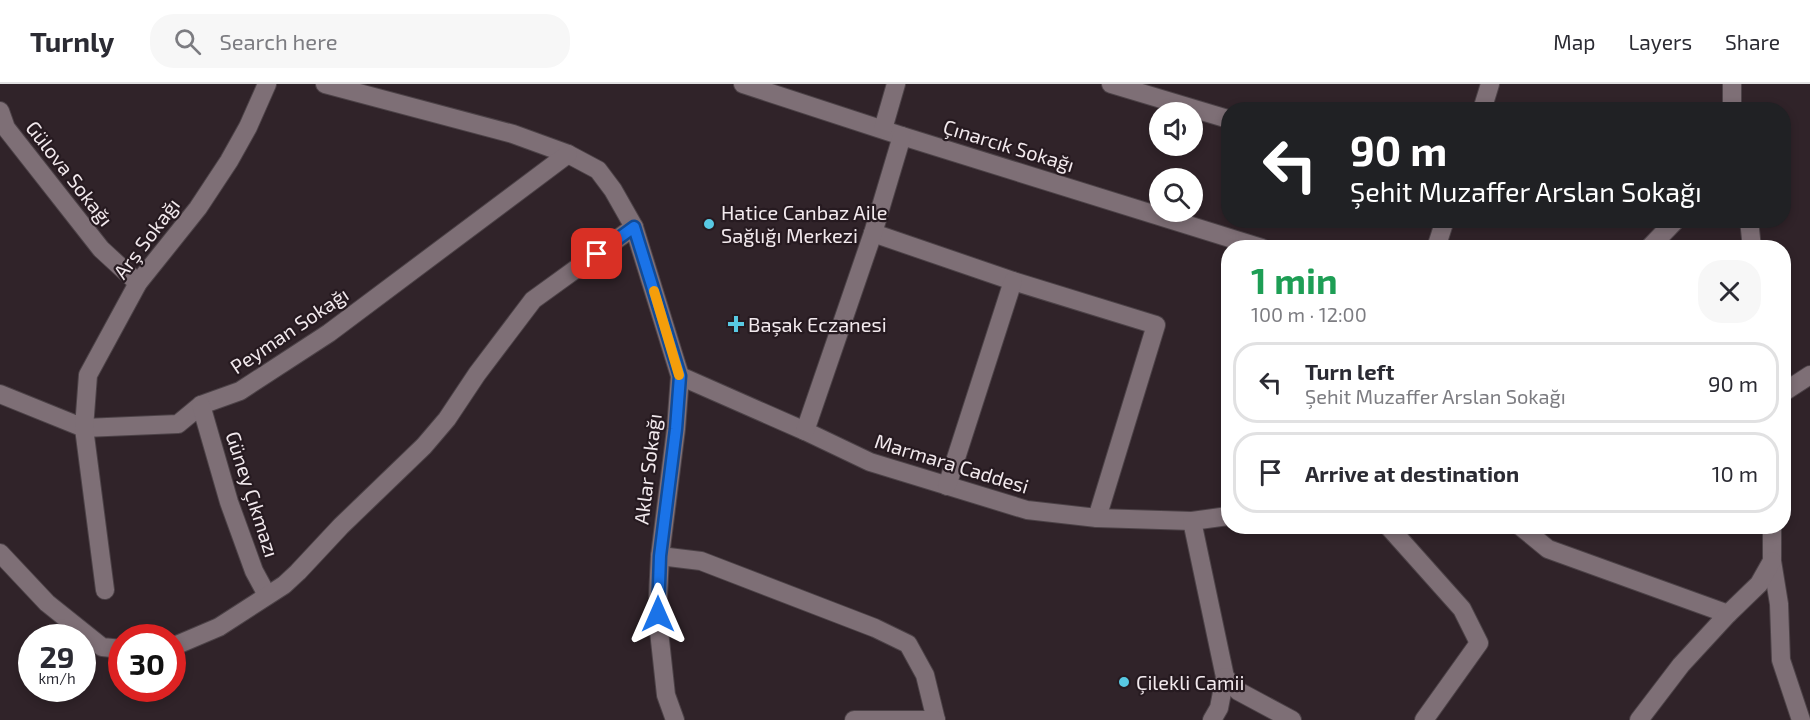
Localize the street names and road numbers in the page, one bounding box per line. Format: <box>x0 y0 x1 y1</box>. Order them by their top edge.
street label: Çınarcık Sokağı <box>940 114 1077 177</box>
street label: Gülova Sokağı <box>21 116 119 230</box>
street label: Arş Sokağı <box>108 193 185 284</box>
street label: Peyman Sokağı <box>225 282 353 378</box>
street label: Aklar Sokağı <box>628 412 666 526</box>
street label: Güney Çıkmazı <box>220 428 285 560</box>
street label: Marmara Caddesi <box>872 428 1032 498</box>

